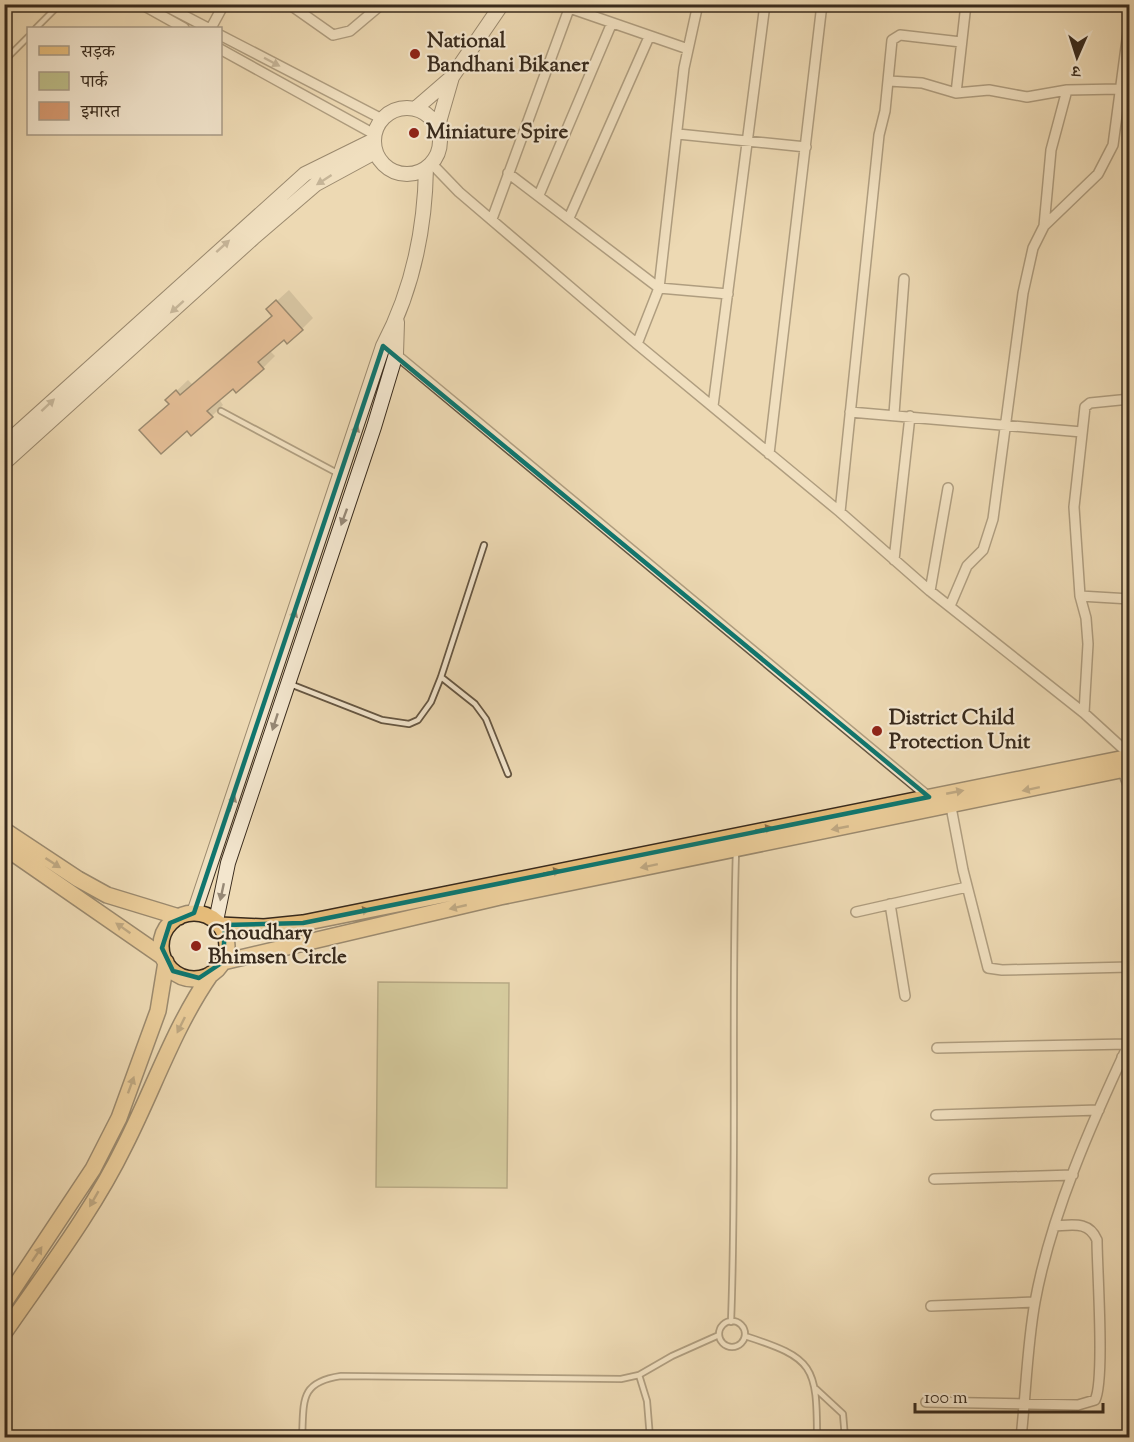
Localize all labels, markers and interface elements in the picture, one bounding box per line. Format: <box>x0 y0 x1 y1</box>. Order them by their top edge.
legend <box>27 27 222 135</box>
place label: National Bandhani Bikaner <box>427 27 589 81</box>
north arrow <box>1047 27 1107 87</box>
text: सड़क <box>80 40 116 66</box>
marker: National Bandhani Bikaner <box>408 47 422 61</box>
one-way arrow <box>264 58 281 67</box>
text: उ <box>1070 58 1082 81</box>
text: पार्क <box>80 70 109 96</box>
text: इमारत <box>80 100 121 126</box>
place label: Miniature Spire <box>426 118 568 148</box>
marker: Miniature Spire <box>407 126 421 140</box>
one-way arrow <box>316 174 332 185</box>
one-way arrow <box>215 240 230 253</box>
one-way arrow <box>169 300 184 314</box>
one-way arrow <box>40 398 55 412</box>
one-way arrow <box>350 424 360 442</box>
one-way arrow <box>338 508 348 526</box>
one-way arrow <box>289 609 298 627</box>
place label: District Child Protection Unit <box>889 704 1031 758</box>
one-way arrow <box>269 713 279 731</box>
marker: District Child Protection Unit <box>870 724 884 738</box>
one-way arrow <box>1022 785 1041 794</box>
one-way arrow <box>946 787 965 796</box>
one-way arrow <box>227 794 237 812</box>
one-way arrow <box>755 824 774 833</box>
one-way arrow <box>831 824 850 833</box>
one-way arrow <box>45 857 61 868</box>
one-way arrow <box>639 862 658 871</box>
one-way arrow <box>543 867 562 876</box>
one-way arrow <box>217 882 226 901</box>
one-way arrow <box>449 902 468 912</box>
one-way arrow <box>352 906 371 915</box>
place label: Choudhary Bhimsen Circle <box>208 919 347 973</box>
one-way arrow <box>115 923 131 934</box>
marker: Choudhary Bhimsen Circle <box>189 939 203 953</box>
one-way arrow <box>177 1016 186 1033</box>
one-way arrow <box>127 1076 137 1094</box>
one-way arrow <box>89 1191 99 1208</box>
one-way arrow <box>31 1247 43 1263</box>
scale bar <box>915 1376 1102 1414</box>
text: 100 m <box>924 1386 968 1412</box>

